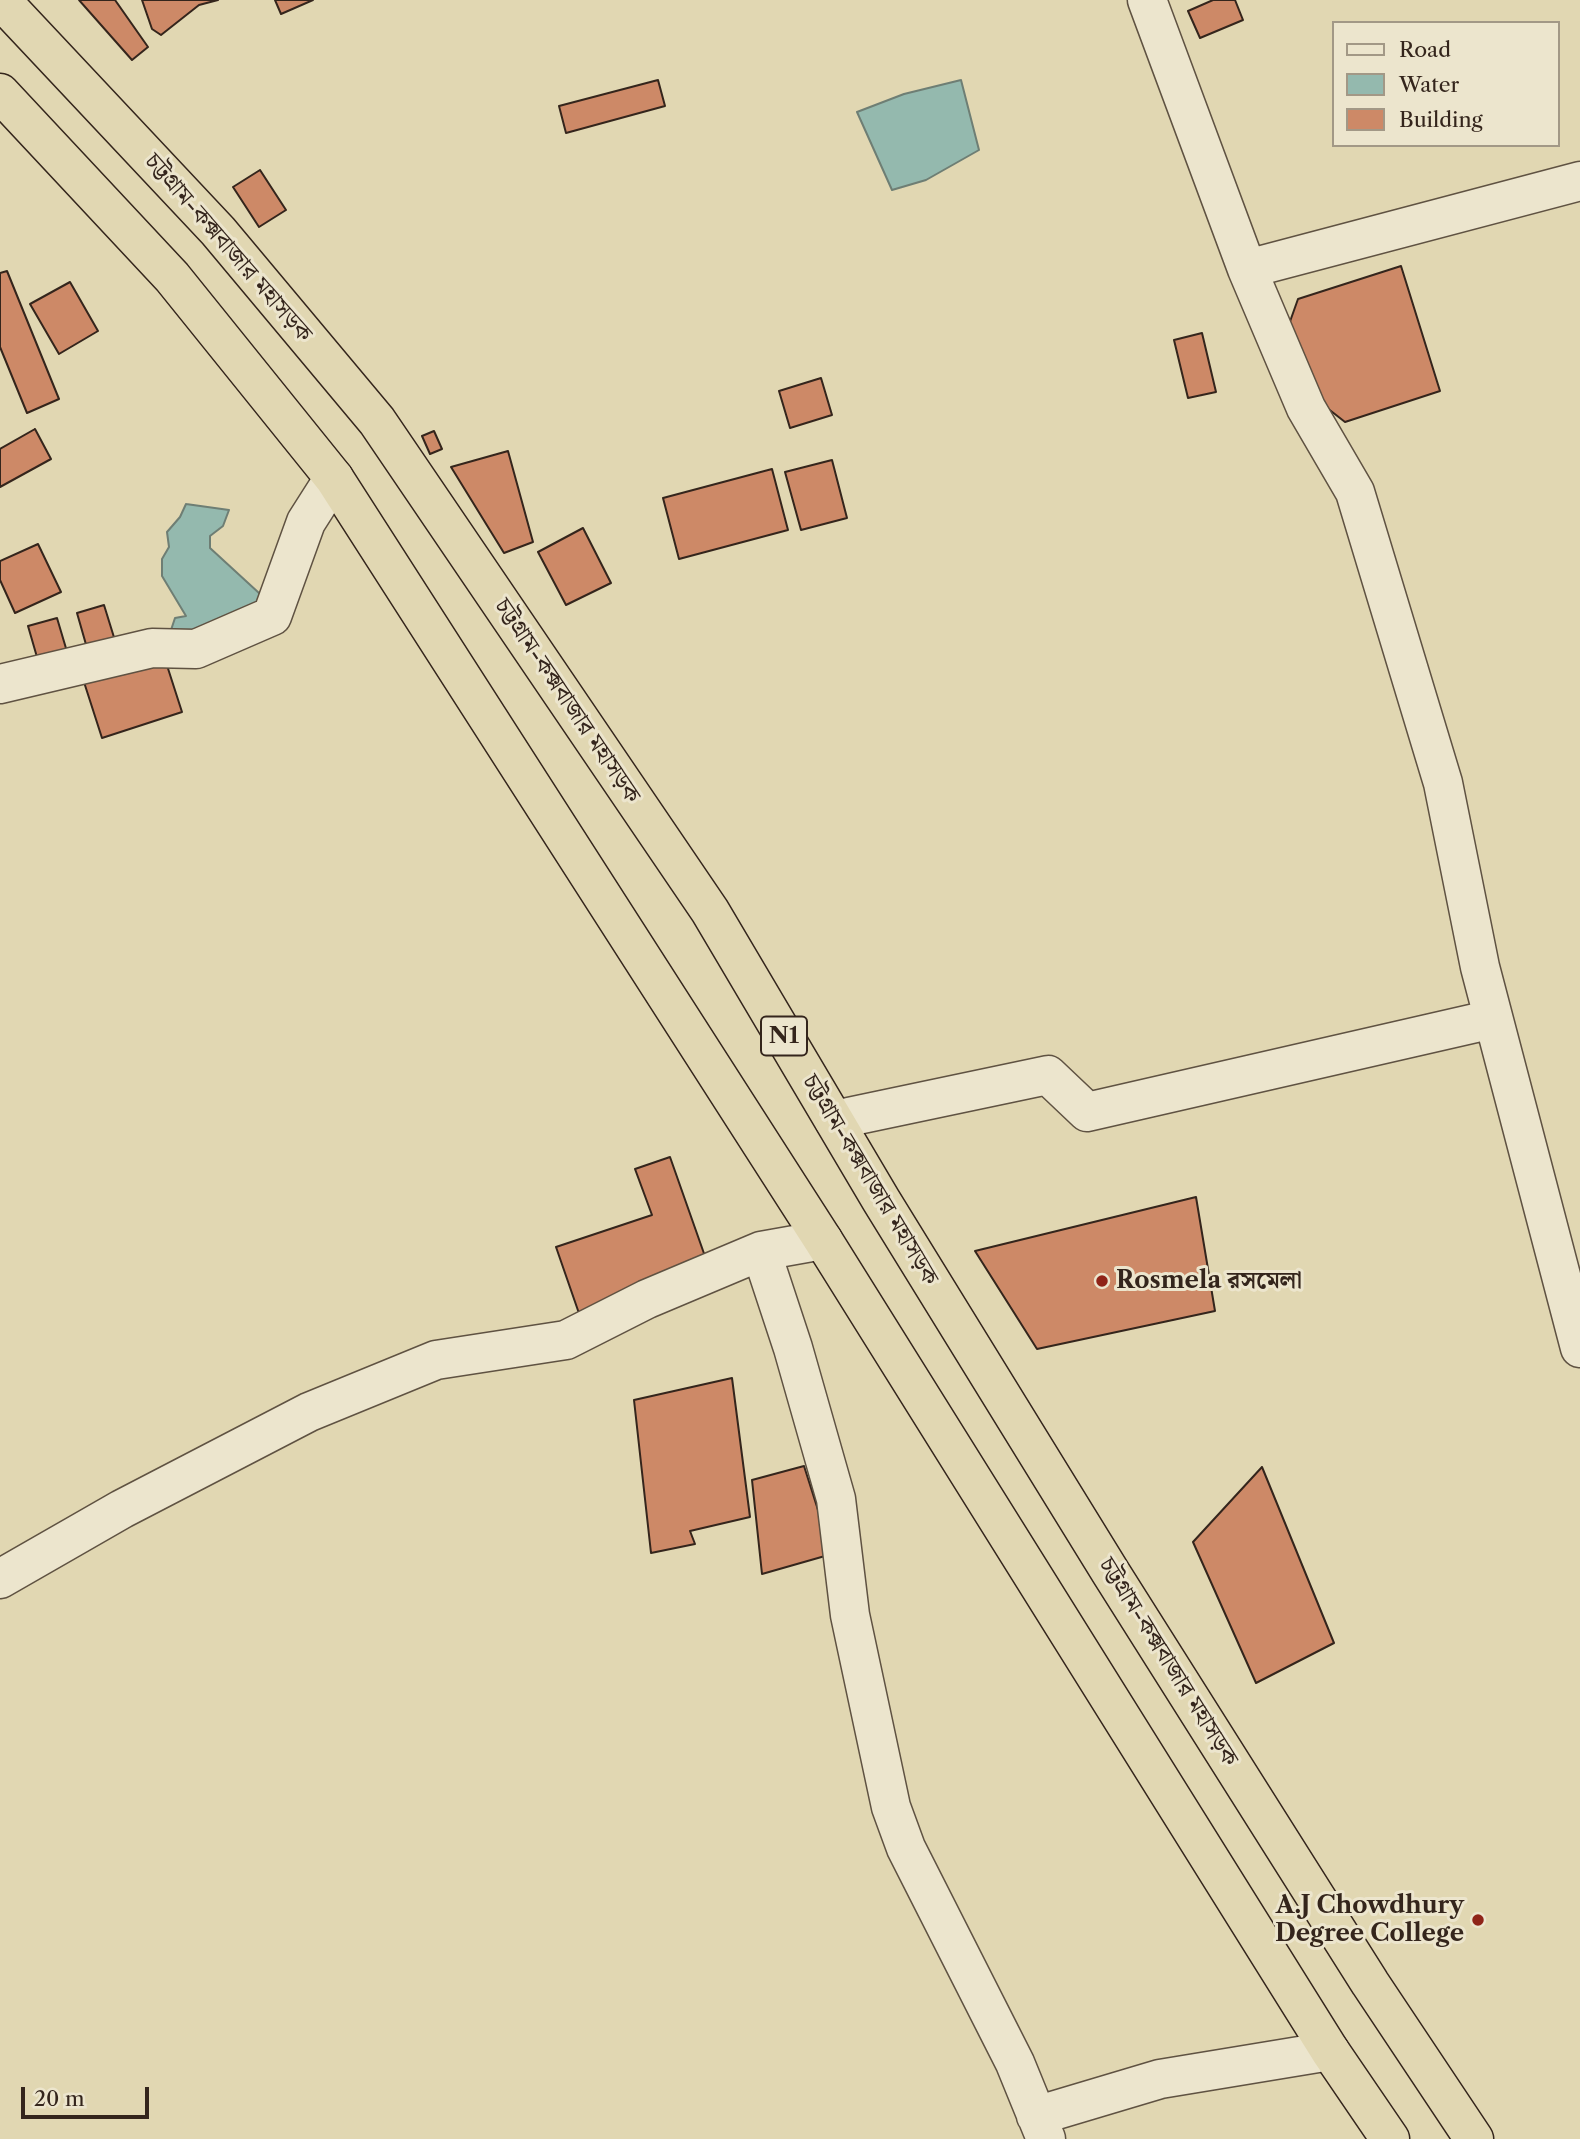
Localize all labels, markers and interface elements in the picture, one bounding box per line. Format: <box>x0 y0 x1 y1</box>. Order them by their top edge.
legend <box>1332 21 1559 147</box>
text: Road <box>1399 37 1451 62</box>
text: Water <box>1399 72 1459 97</box>
text: Building <box>1399 107 1483 132</box>
street label: চট্টগ্রাম-কক্সবাজার মহাসড়ক <box>138 148 318 348</box>
street label: চট্টগ্রাম-কক্সবাজার মহাসড়ক <box>488 593 646 809</box>
road number: N1 <box>761 1016 807 1056</box>
street label: চট্টগ্রাম-কক্সবাজার মহাসড়ক <box>796 1069 944 1291</box>
place label: Rosmela রসমেলা <box>1116 1267 1302 1295</box>
marker: Rosmela রসমেলা <box>1094 1273 1110 1289</box>
street label: চট্টগ্রাম-কক্সবাজার মহাসড়ক <box>1092 1552 1244 1772</box>
place label: A.J Chowdhury Degree College <box>1275 1892 1464 1948</box>
marker: A.J Chowdhury Degree College <box>1470 1912 1486 1928</box>
scale bar <box>24 2072 152 2116</box>
text: 20 m <box>34 2086 85 2111</box>

